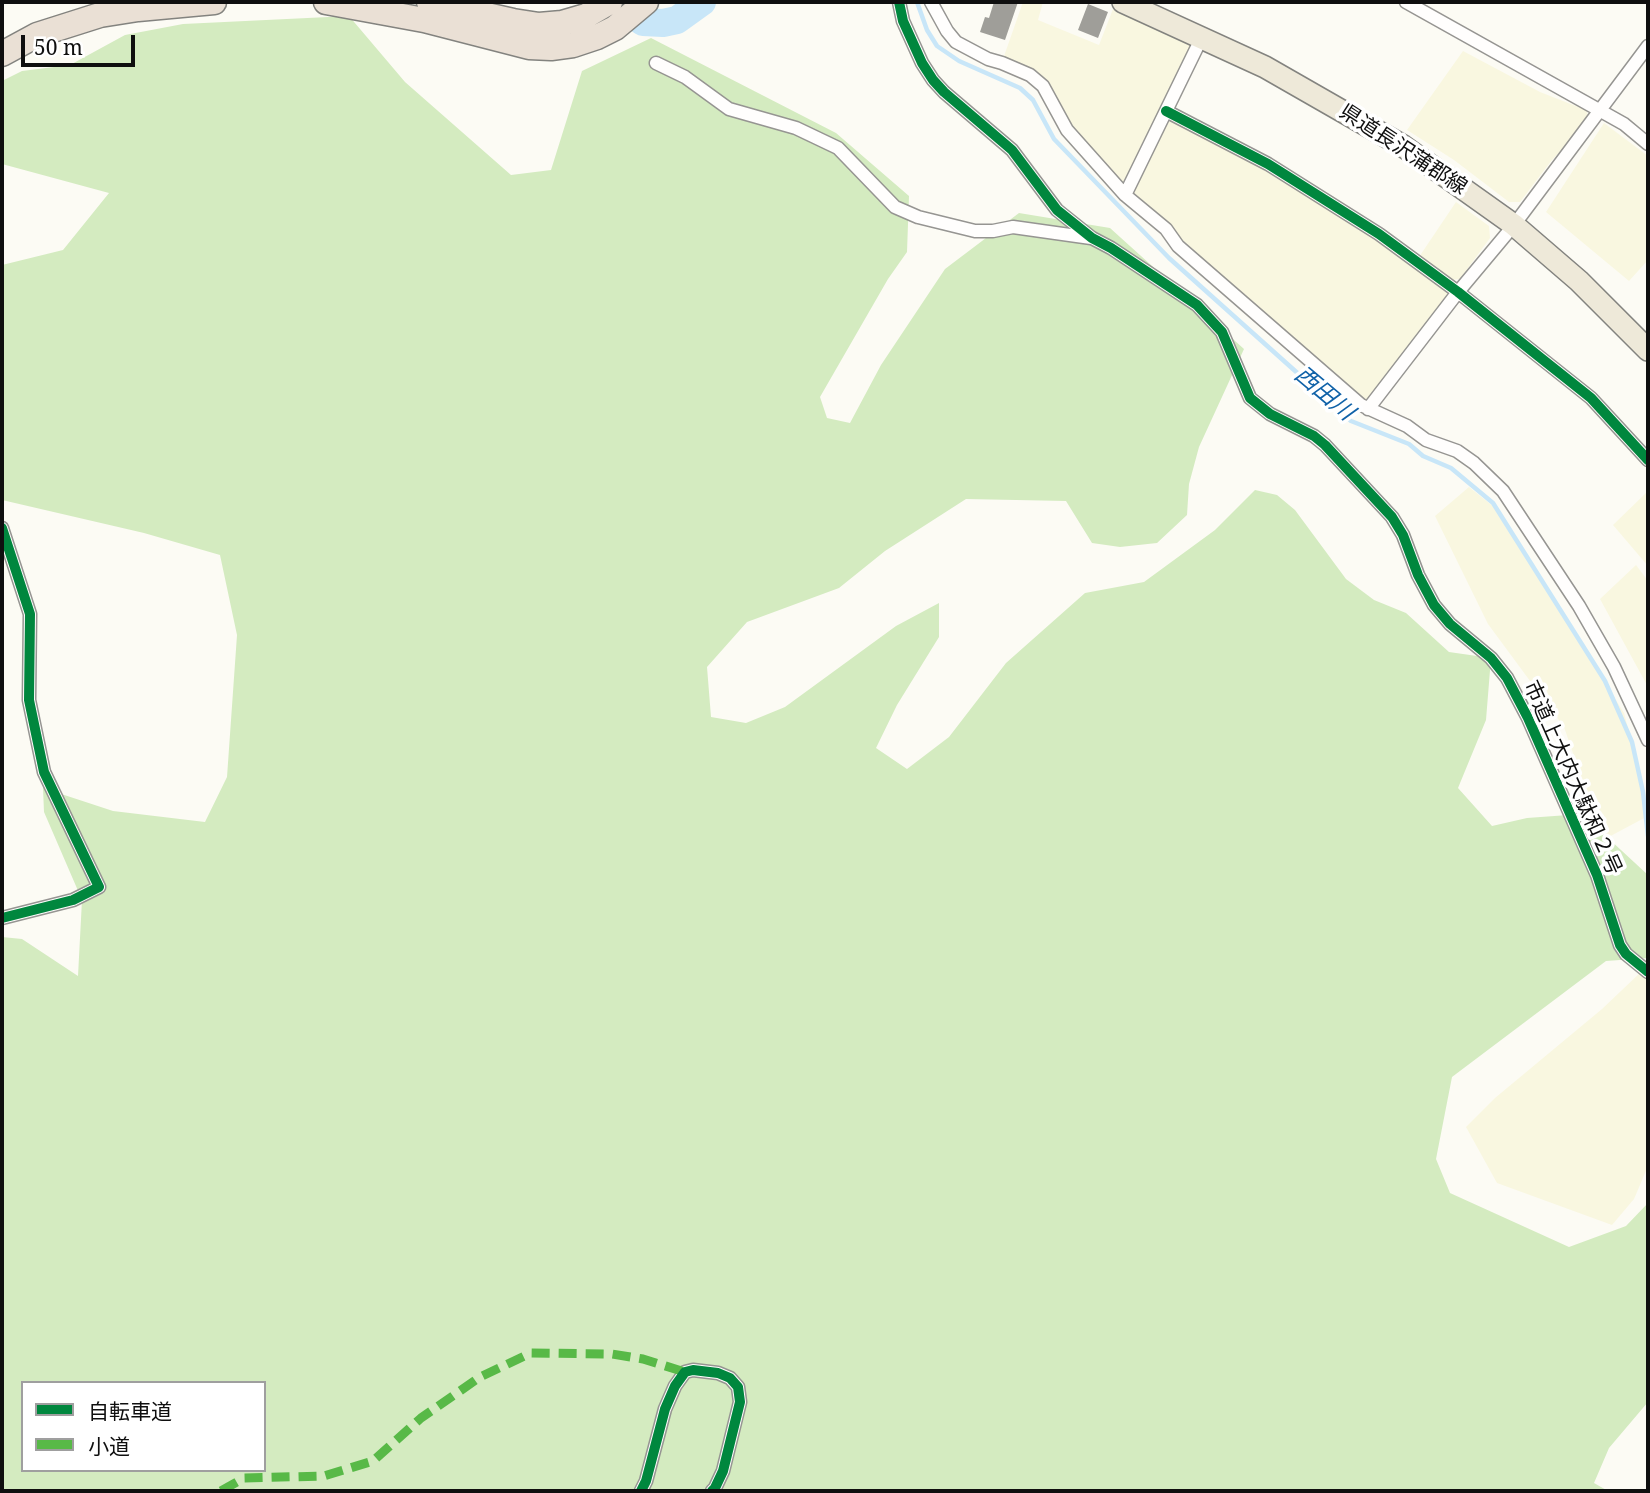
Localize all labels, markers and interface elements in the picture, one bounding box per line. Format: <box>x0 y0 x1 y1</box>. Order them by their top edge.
scale bar <box>24 21 138 65</box>
text: 50 m <box>34 33 83 61</box>
street label: 県道長沢蒲郡線 <box>1334 99 1472 201</box>
water label: 西田川 <box>1289 361 1359 427</box>
street label: 市道上大内大駄和２号 <box>1518 677 1626 879</box>
legend <box>21 1381 266 1472</box>
text: 自転車道 <box>88 1397 172 1425</box>
text: 小道 <box>88 1432 130 1460</box>

